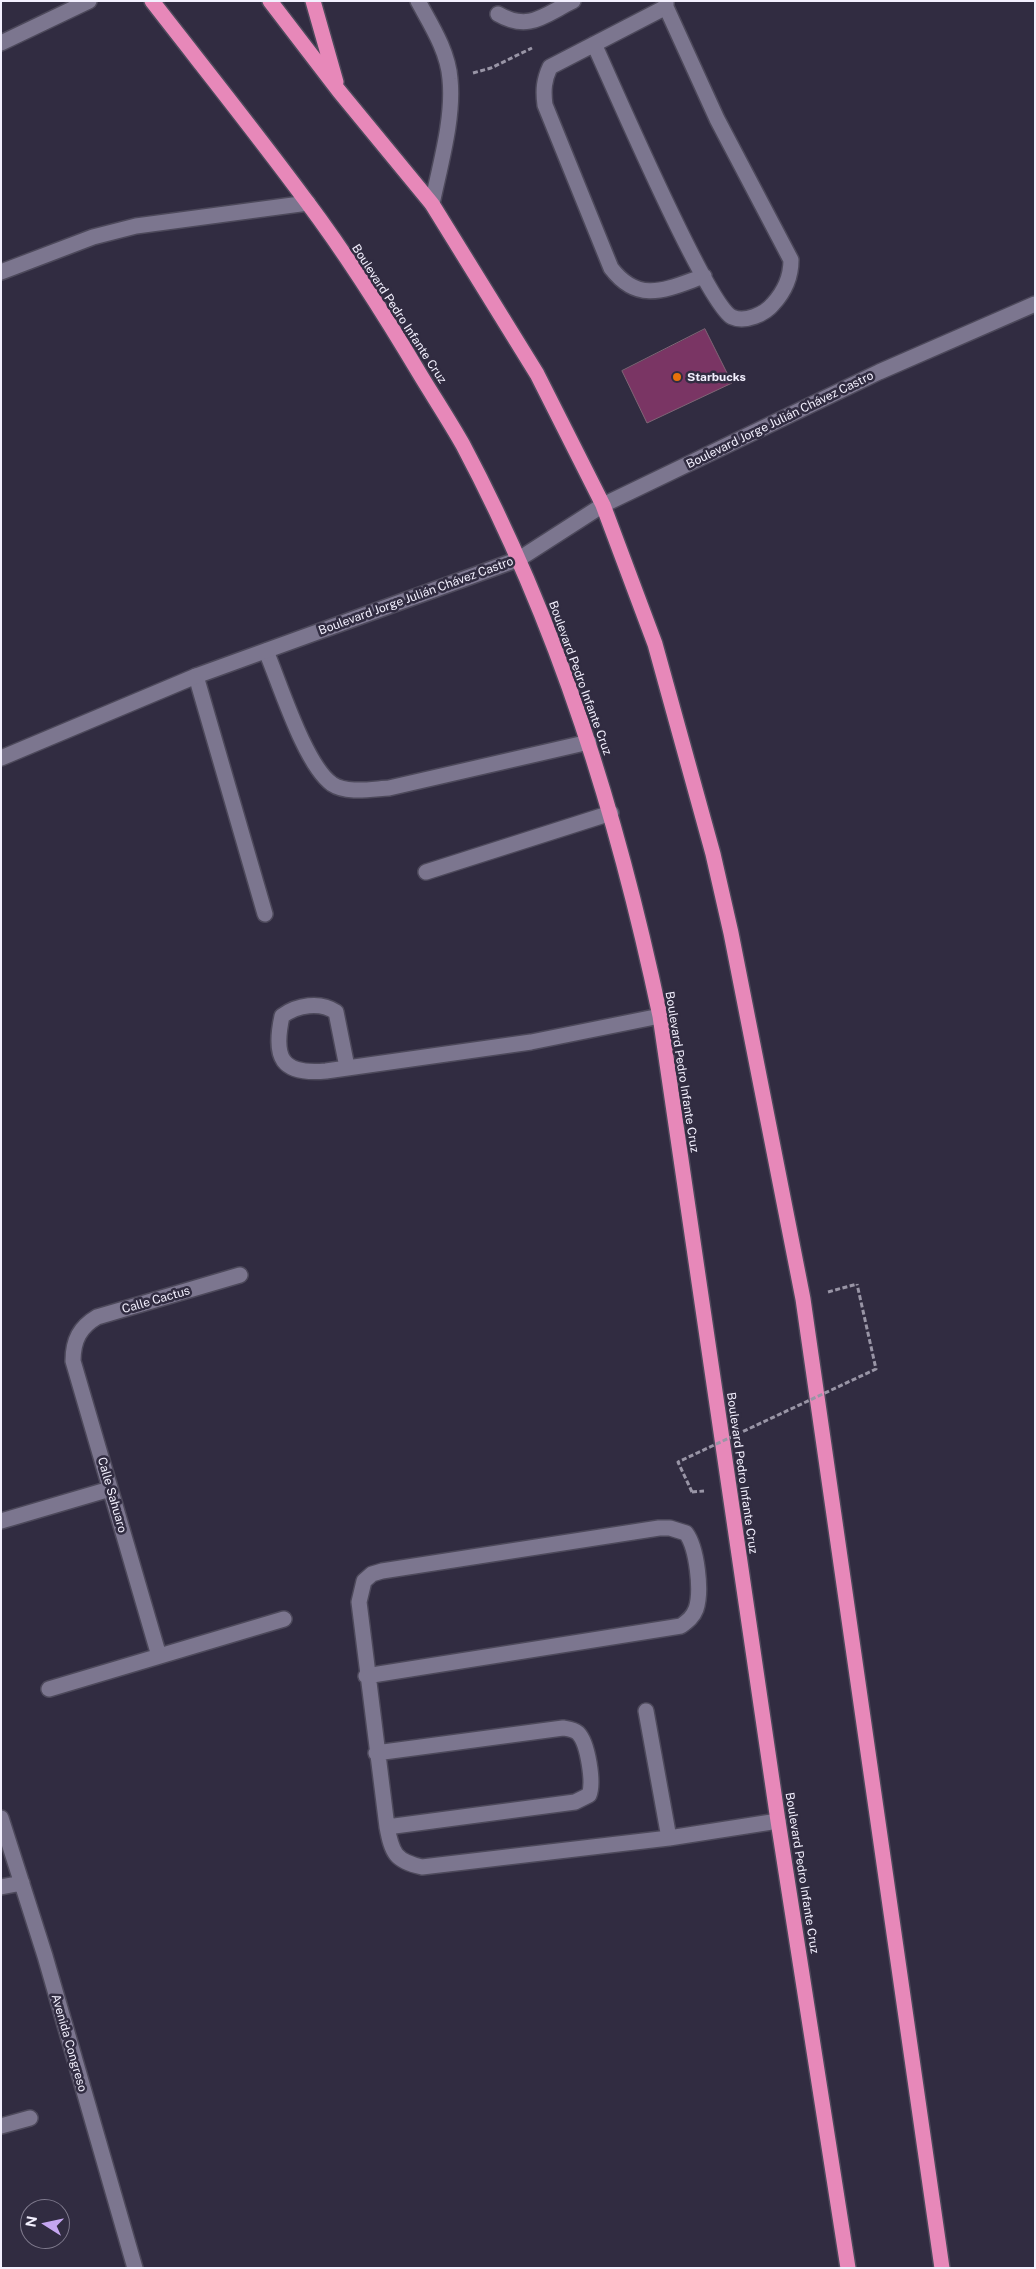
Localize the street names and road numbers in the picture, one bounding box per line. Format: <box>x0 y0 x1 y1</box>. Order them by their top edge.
street label: Boulevard Pedro Infante Cruz <box>349 242 449 386</box>
street label: Boulevard Jorge Julián Chávez Castro <box>684 368 876 472</box>
street label: Boulevard Jorge Julián Chávez Castro <box>317 554 515 638</box>
street label: Boulevard Pedro Infante Cruz <box>545 599 615 757</box>
street label: Boulevard Pedro Infante Cruz <box>662 990 702 1154</box>
street label: Calle Cactus <box>120 1283 192 1317</box>
street label: Boulevard Pedro Infante Cruz <box>724 1391 760 1555</box>
street label: Calle Sahuaro <box>94 1456 130 1534</box>
street label: Boulevard Pedro Infante Cruz <box>782 1791 822 1955</box>
street label: Avenida Congreso <box>48 1993 90 2093</box>

